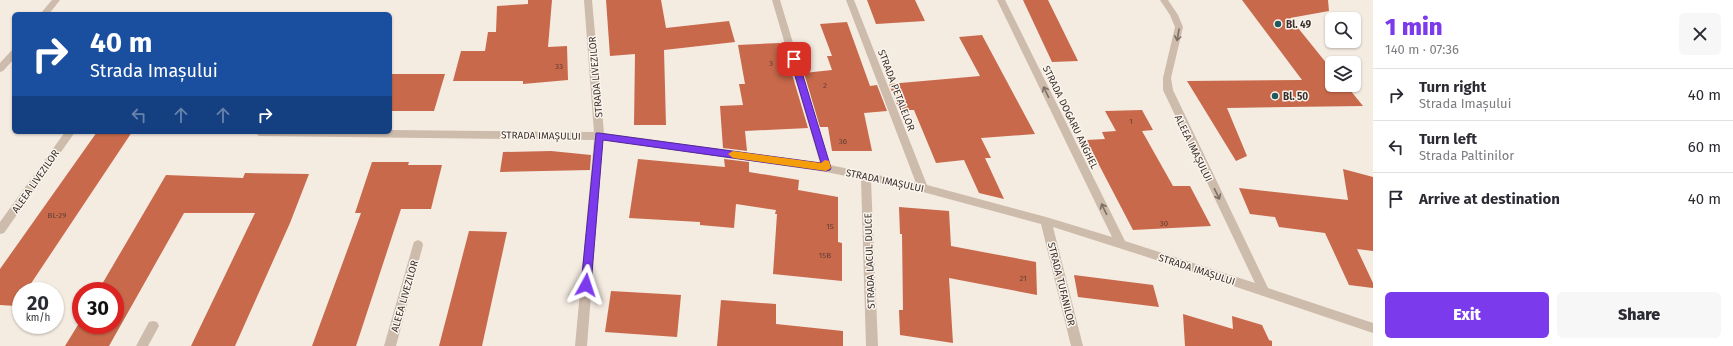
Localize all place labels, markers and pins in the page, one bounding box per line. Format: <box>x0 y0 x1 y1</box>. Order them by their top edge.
marker: Bl. 49 <box>1273 19 1283 29</box>
place label: Bl. 49 <box>1286 19 1311 31</box>
pin <box>777 42 811 76</box>
marker: Bl. 50 <box>1270 91 1280 101</box>
place label: Bl. 50 <box>1283 91 1308 103</box>

